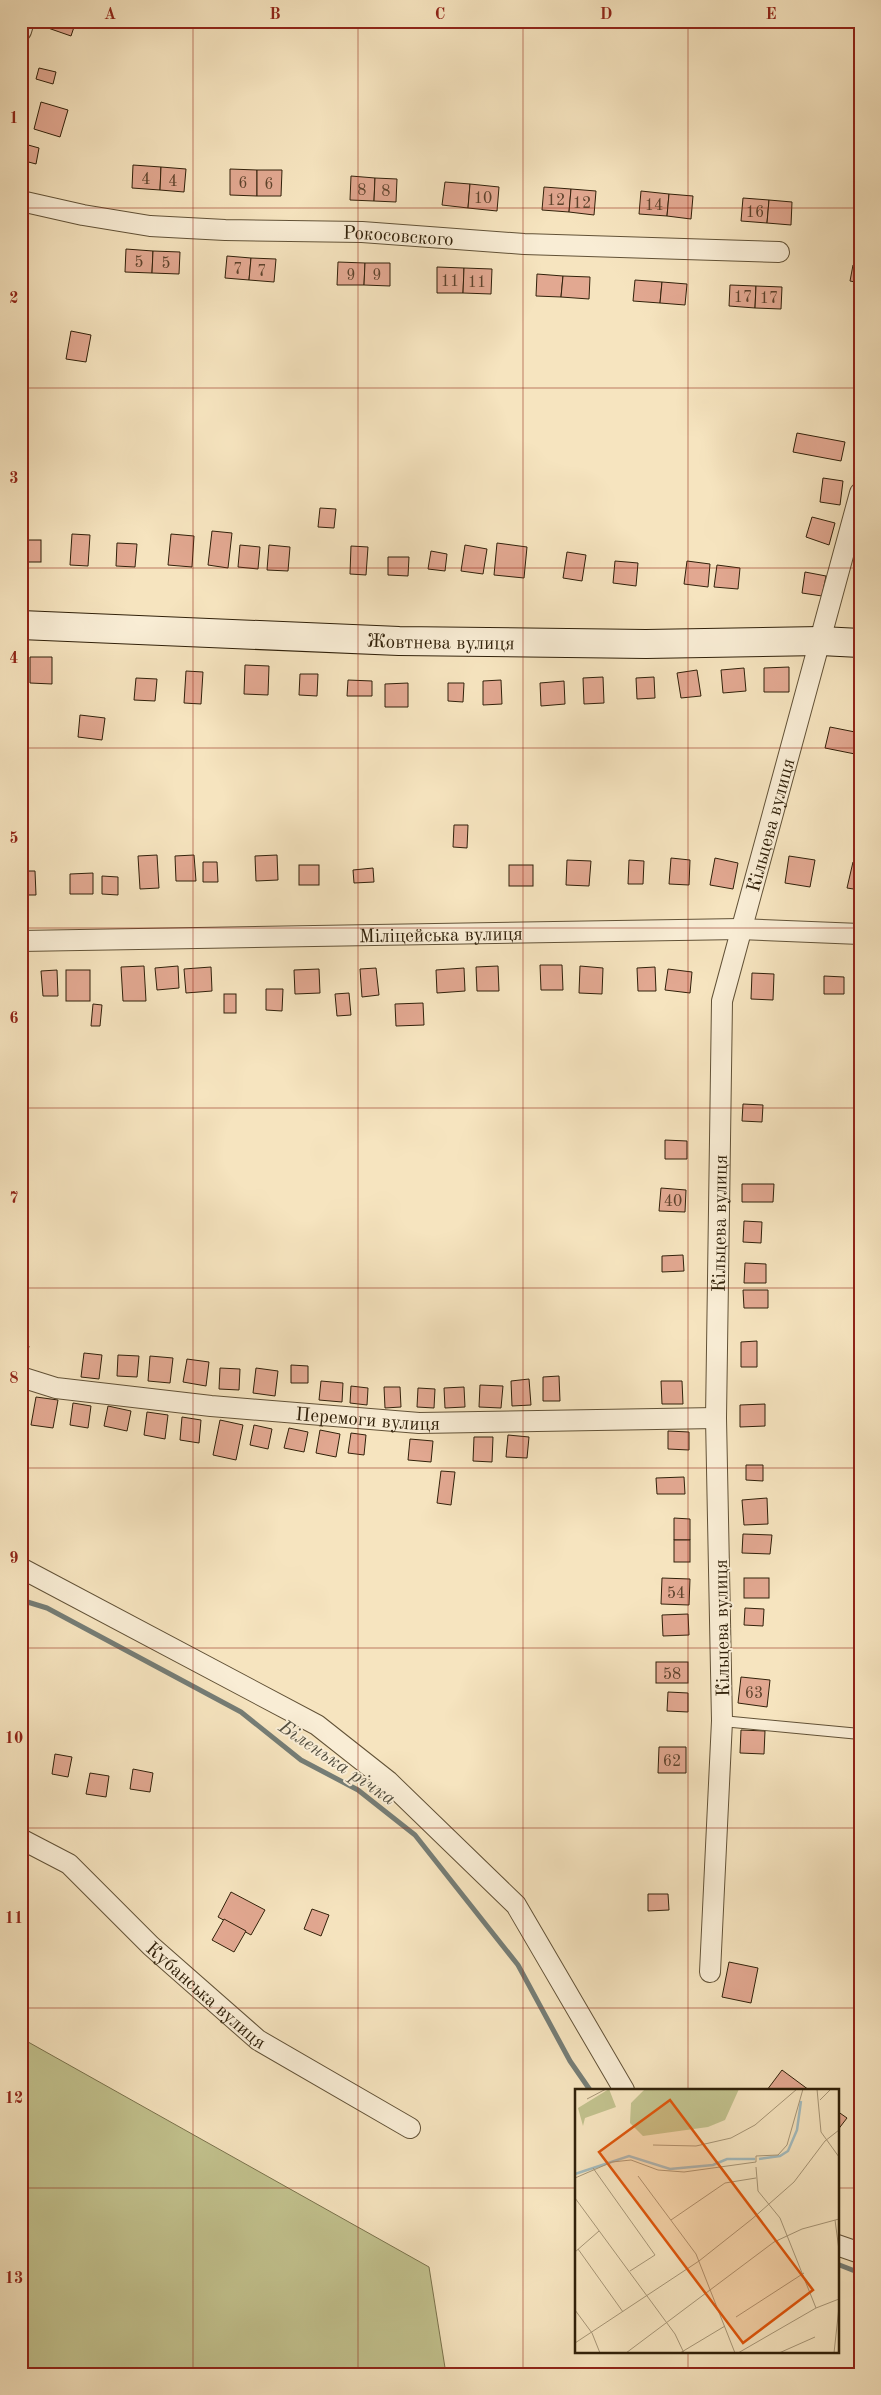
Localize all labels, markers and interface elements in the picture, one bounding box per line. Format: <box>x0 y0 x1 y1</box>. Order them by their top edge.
text: A <box>104 7 116 23</box>
text: B <box>269 7 281 23</box>
text: C <box>435 7 445 23</box>
text: D <box>600 7 612 23</box>
text: E <box>765 7 777 23</box>
text: 1 <box>9 111 19 127</box>
house number: 4 <box>141 172 151 188</box>
house number: 4 <box>168 174 178 190</box>
house number: 6 <box>238 176 248 192</box>
house number: 6 <box>264 177 274 193</box>
house number: 8 <box>357 183 367 199</box>
house number: 8 <box>381 184 391 200</box>
house number: 10 <box>474 191 492 207</box>
house number: 12 <box>547 193 565 209</box>
house number: 12 <box>573 196 591 212</box>
house number: 14 <box>645 198 663 214</box>
house number: 16 <box>746 205 764 221</box>
street label: Рокосовского <box>343 225 454 251</box>
house number: 5 <box>134 255 144 271</box>
house number: 5 <box>161 256 171 272</box>
house number: 7 <box>233 262 243 278</box>
house number: 7 <box>257 264 267 280</box>
house number: 9 <box>346 268 356 284</box>
house number: 9 <box>372 268 382 284</box>
house number: 11 <box>441 274 459 290</box>
house number: 11 <box>468 275 486 291</box>
house number: 17 <box>734 290 752 306</box>
text: 2 <box>9 291 19 307</box>
house number: 17 <box>760 291 778 307</box>
text: 3 <box>9 471 19 487</box>
street label: Жовтнева вулиця <box>366 633 515 654</box>
text: 4 <box>9 651 19 667</box>
street label: Кільцева вулиця <box>745 756 800 894</box>
text: 5 <box>9 831 19 847</box>
street label: Міліцейська вулиця <box>359 926 523 947</box>
text: 6 <box>9 1011 19 1027</box>
street label: Кільцева вулиця <box>711 1154 732 1292</box>
text: 7 <box>9 1191 19 1207</box>
house number: 40 <box>664 1194 682 1210</box>
text: 8 <box>9 1371 19 1387</box>
street label: Перемоги вулиця <box>295 1406 440 1435</box>
text: 9 <box>9 1551 19 1567</box>
street label: Кільцева вулиця <box>713 1559 734 1697</box>
house number: 54 <box>667 1586 685 1602</box>
house number: 58 <box>663 1667 681 1683</box>
house number: 63 <box>745 1686 763 1702</box>
water label: Біленька річка <box>274 1717 399 1810</box>
text: 10 <box>5 1731 23 1747</box>
house number: 62 <box>663 1754 681 1770</box>
text: 11 <box>5 1911 23 1927</box>
street label: Кубанська вулиця <box>142 1939 268 2054</box>
inset map <box>575 2089 838 2352</box>
text: 12 <box>5 2091 23 2107</box>
text: 13 <box>5 2271 23 2287</box>

